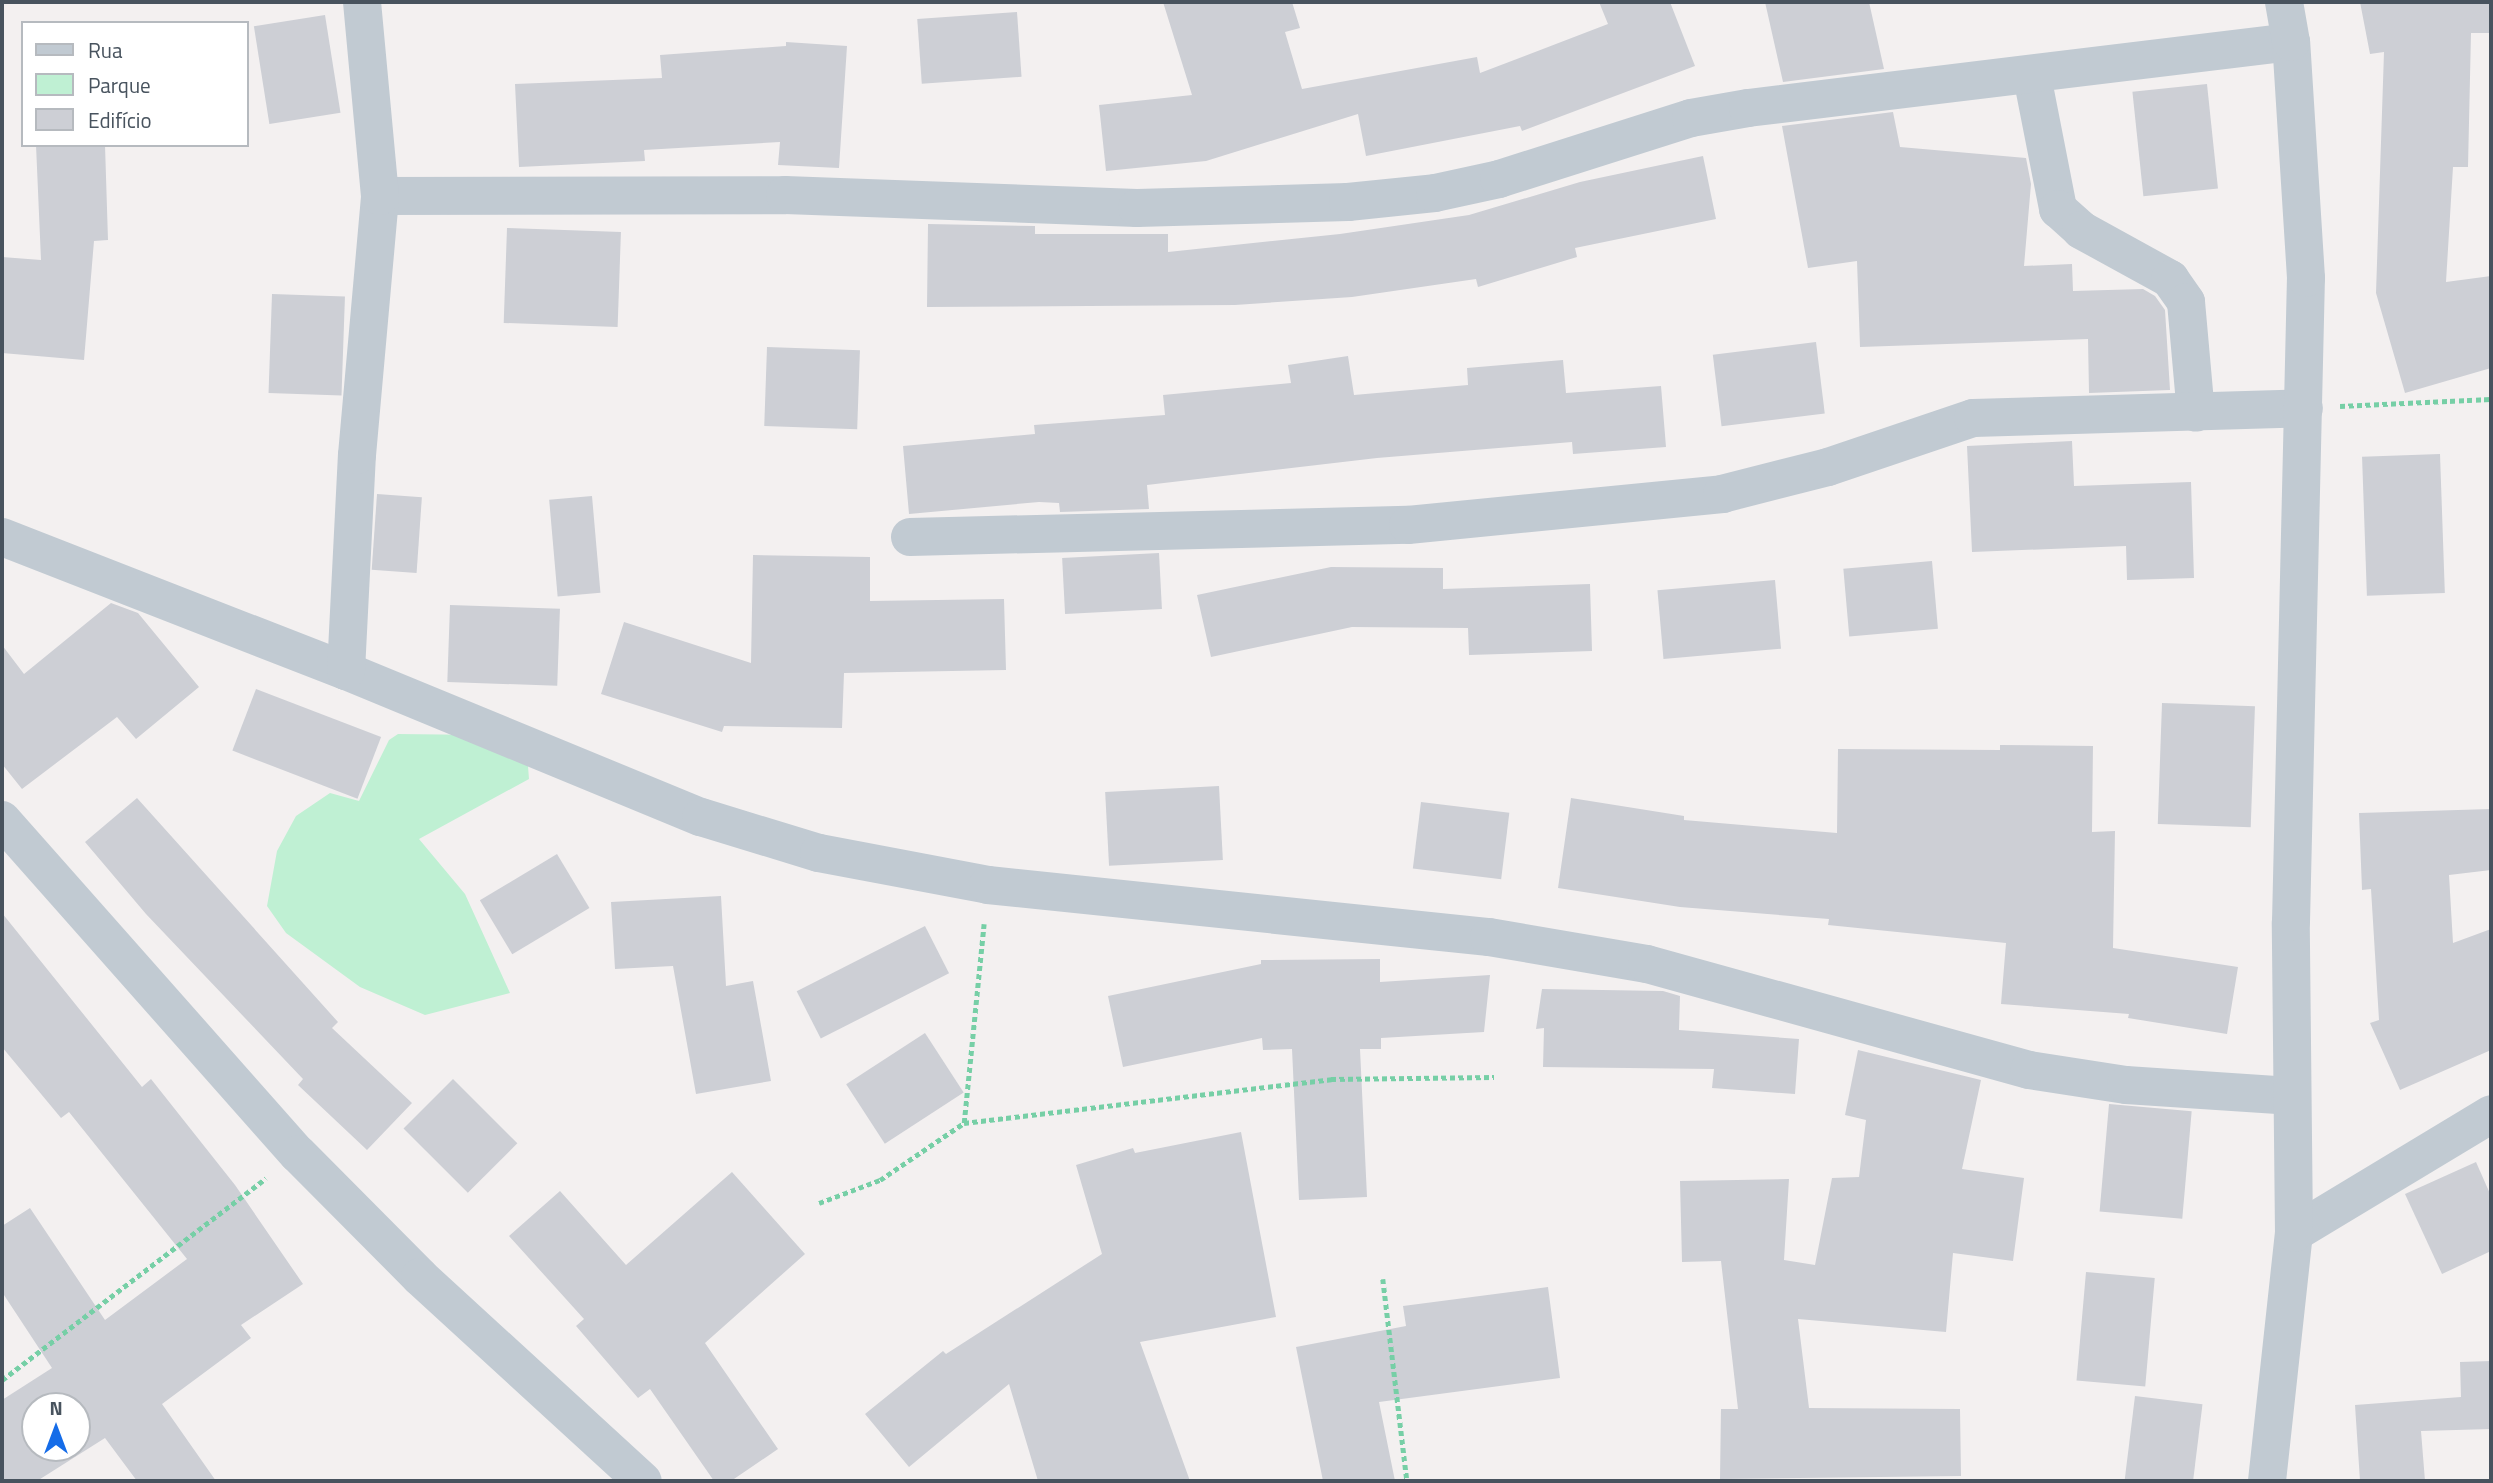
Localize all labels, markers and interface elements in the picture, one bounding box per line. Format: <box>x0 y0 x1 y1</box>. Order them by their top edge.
legend <box>21 21 248 147</box>
text: Rua <box>88 34 123 66</box>
text: Parque <box>88 69 151 101</box>
text: Edifício <box>88 104 152 136</box>
north arrow <box>21 1392 91 1462</box>
text: N <box>49 1393 63 1422</box>

